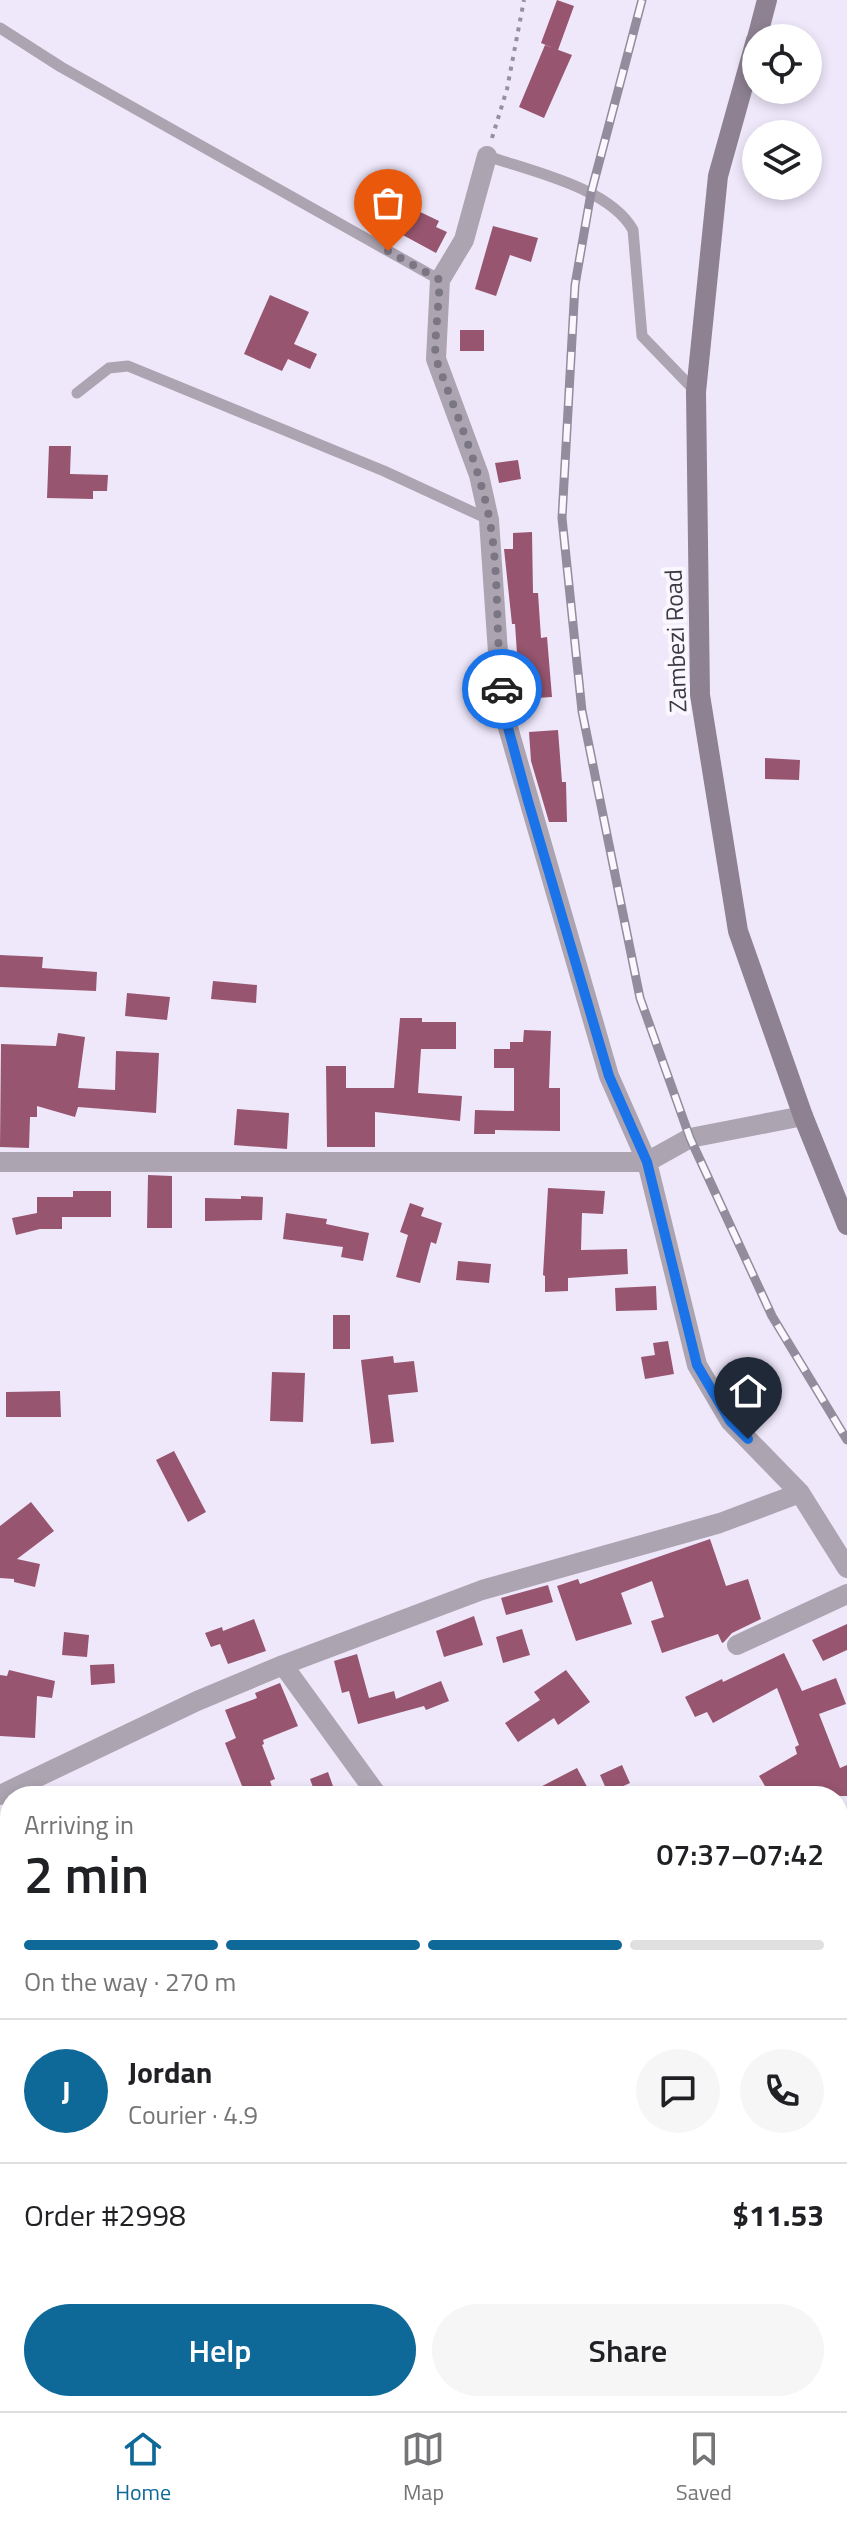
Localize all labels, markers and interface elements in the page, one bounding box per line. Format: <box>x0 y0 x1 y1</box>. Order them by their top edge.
map controls <box>742 24 822 200</box>
button: locate <box>742 24 822 104</box>
button: layers <box>742 120 822 200</box>
pin <box>354 169 422 251</box>
icon: bag <box>366 181 410 225</box>
street label: Zambezi Road <box>655 569 695 713</box>
courier <box>462 649 542 729</box>
icon: car <box>480 667 524 711</box>
pin <box>714 1357 782 1439</box>
icon: home <box>726 1369 770 1413</box>
text: Arriving in <box>24 1805 134 1844</box>
text: 07:37–07:42 <box>657 1831 824 1877</box>
text: 2 min <box>24 1834 149 1913</box>
text: On the way · 270 m <box>24 1962 236 2001</box>
text: Jordan <box>128 2049 212 2095</box>
button: chat <box>636 2049 720 2133</box>
button: phone <box>740 2049 824 2133</box>
text: J <box>61 2068 71 2114</box>
text: Courier · 4.9 <box>128 2095 258 2134</box>
text: Order #2998 <box>24 2192 186 2238</box>
text: $11.53 <box>732 2192 824 2238</box>
button: Help <box>24 2304 416 2396</box>
button: Share <box>432 2304 824 2396</box>
tab: Home <box>115 2427 171 2509</box>
tab: Map <box>401 2427 445 2509</box>
tab: Saved <box>676 2427 732 2509</box>

